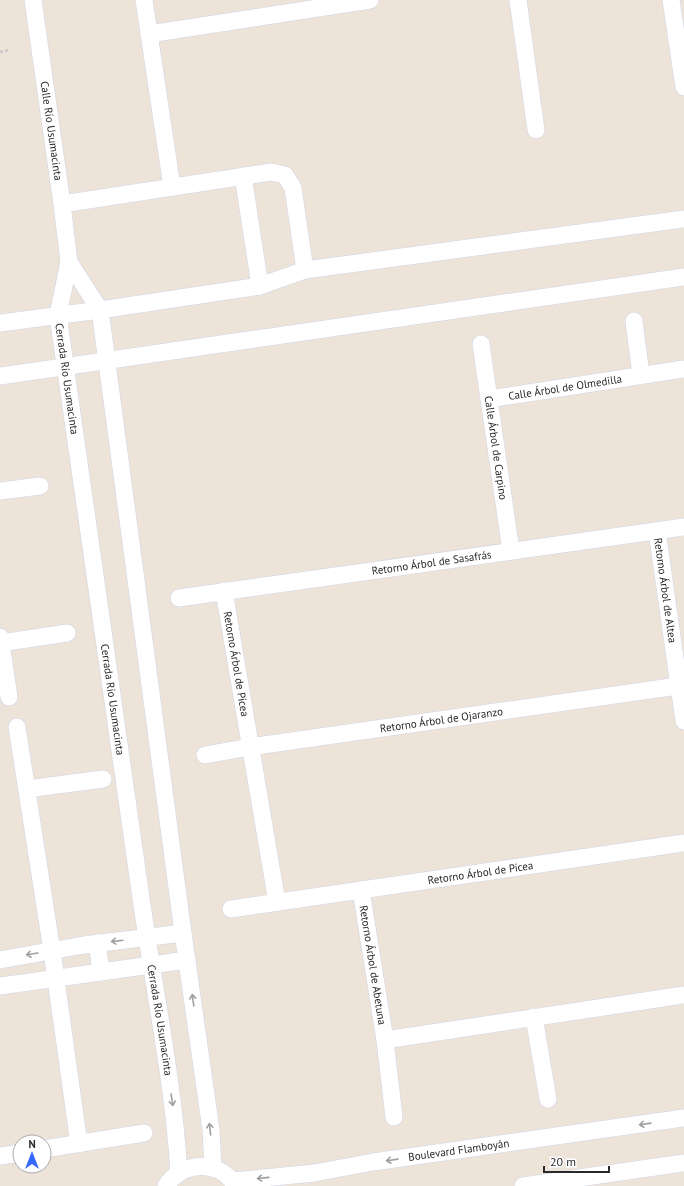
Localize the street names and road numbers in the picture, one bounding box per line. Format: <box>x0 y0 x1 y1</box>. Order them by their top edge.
street label: Calle Río Usumacinta <box>38 80 66 181</box>
street label: Cerrada Río Usumacinta <box>52 322 82 435</box>
street label: Calle Árbol de Olmedilla <box>507 372 623 403</box>
street label: Calle Árbol de Carpino <box>482 395 511 501</box>
street label: Retorno Árbol de Altea <box>651 537 680 644</box>
street label: Retorno Árbol de Sasafrás <box>371 547 493 578</box>
street label: Retorno Árbol de Pícea <box>221 610 252 718</box>
street label: Cerrada Río Usumacinta <box>98 643 128 756</box>
street label: Retorno Árbol de Ojaranzo <box>379 704 504 735</box>
street label: Retorno Árbol de Pícea <box>427 858 534 887</box>
street label: Retorno Árbol de Abetuna <box>357 904 389 1026</box>
street label: Cerrada Río Usumacinta <box>144 963 176 1077</box>
street label: Boulevard Flamboyán <box>407 1136 510 1164</box>

